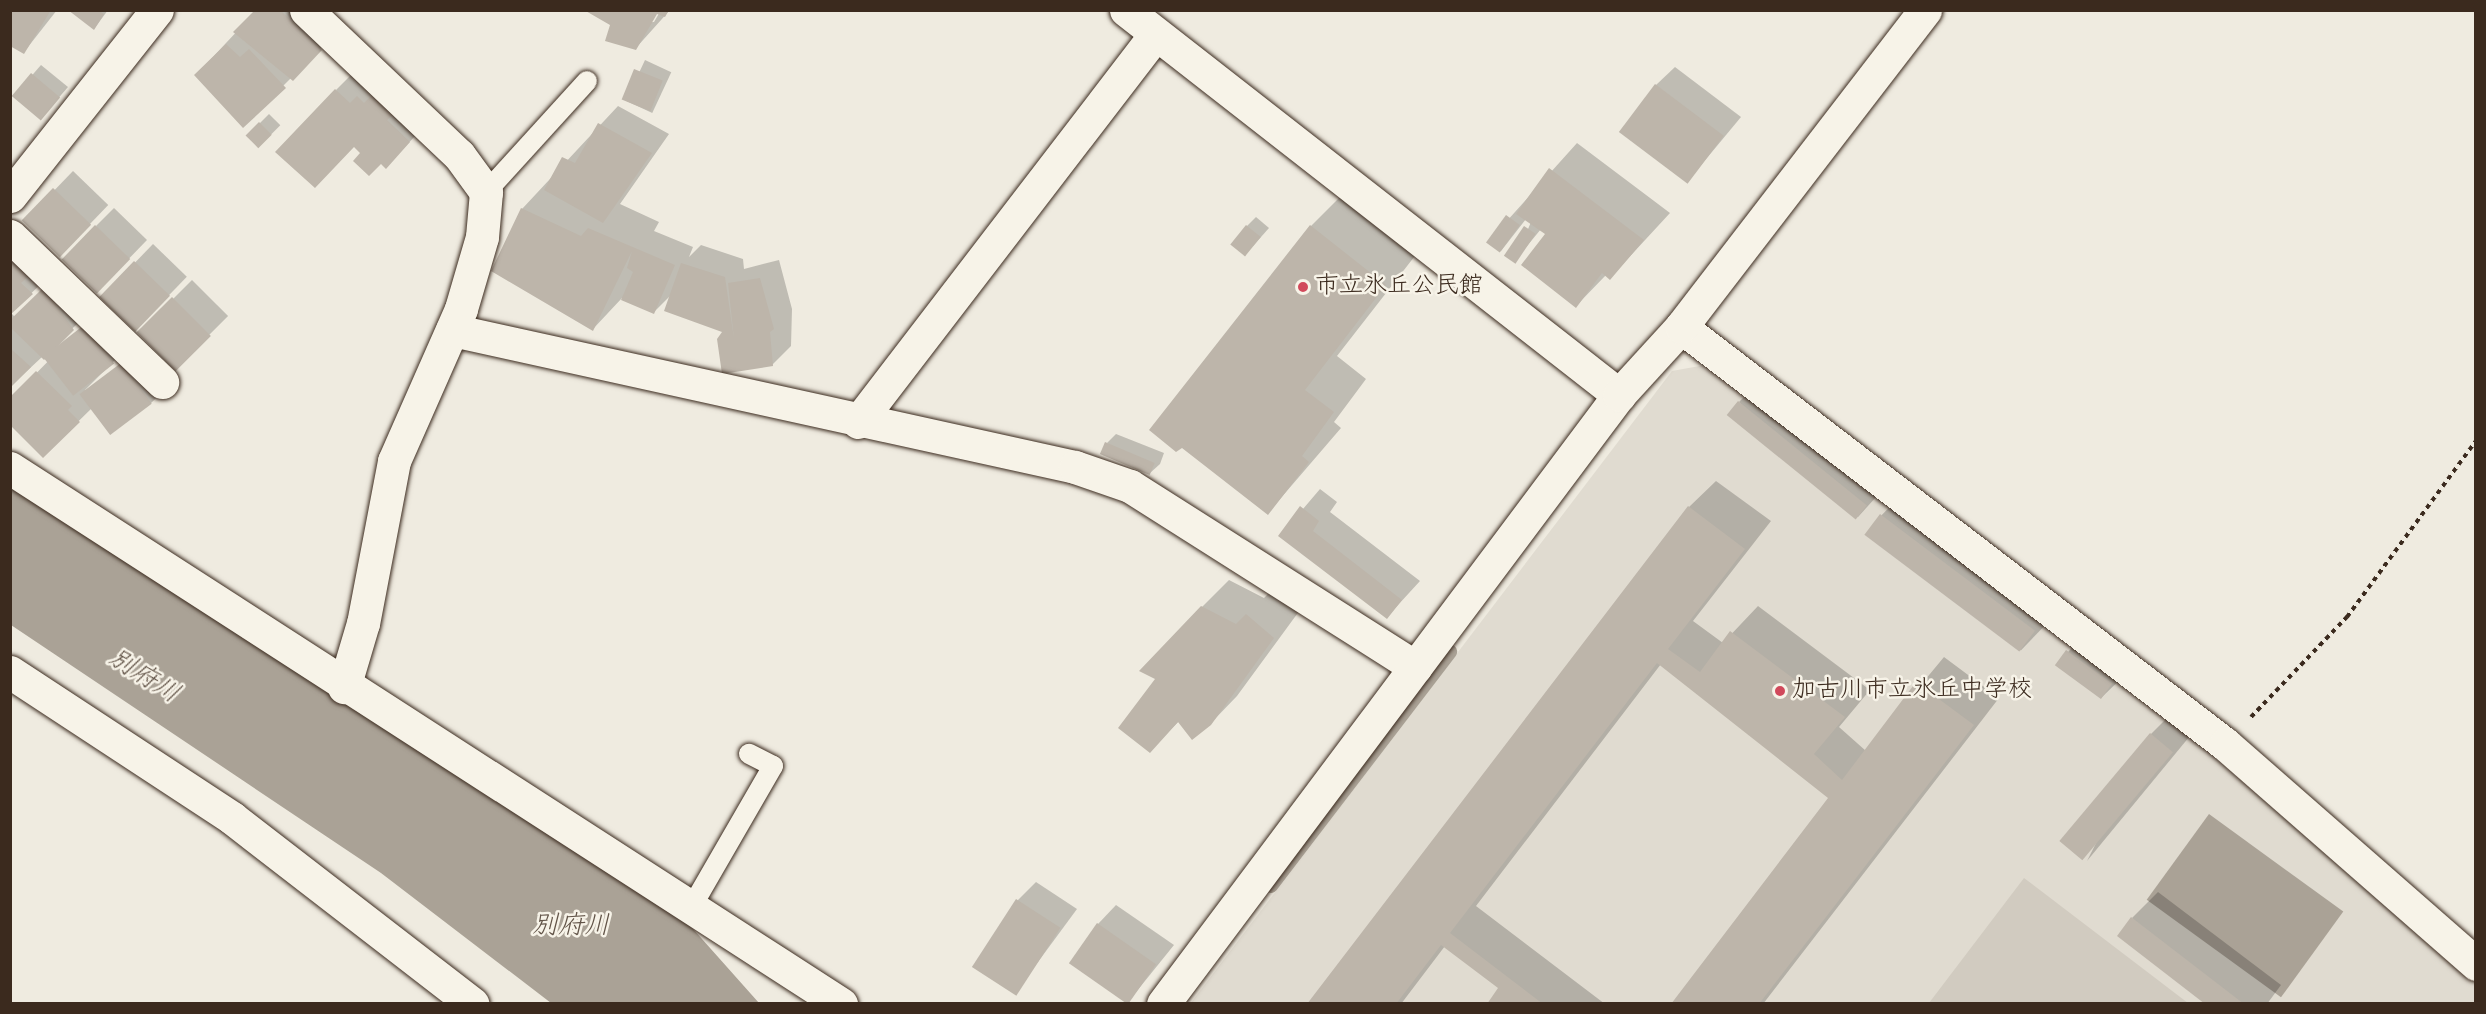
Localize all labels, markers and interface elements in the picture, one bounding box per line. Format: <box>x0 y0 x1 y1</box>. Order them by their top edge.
place label: 市立氷丘公民館 <box>1315 273 1483 301</box>
marker: 市立氷丘公民館 <box>1296 280 1310 294</box>
water label: 別府川 <box>102 644 184 712</box>
place label: 加古川市立氷丘中学校 <box>1792 677 2032 705</box>
marker: 加古川市立氷丘中学校 <box>1773 684 1787 698</box>
water label: 別府川 <box>532 912 610 944</box>

